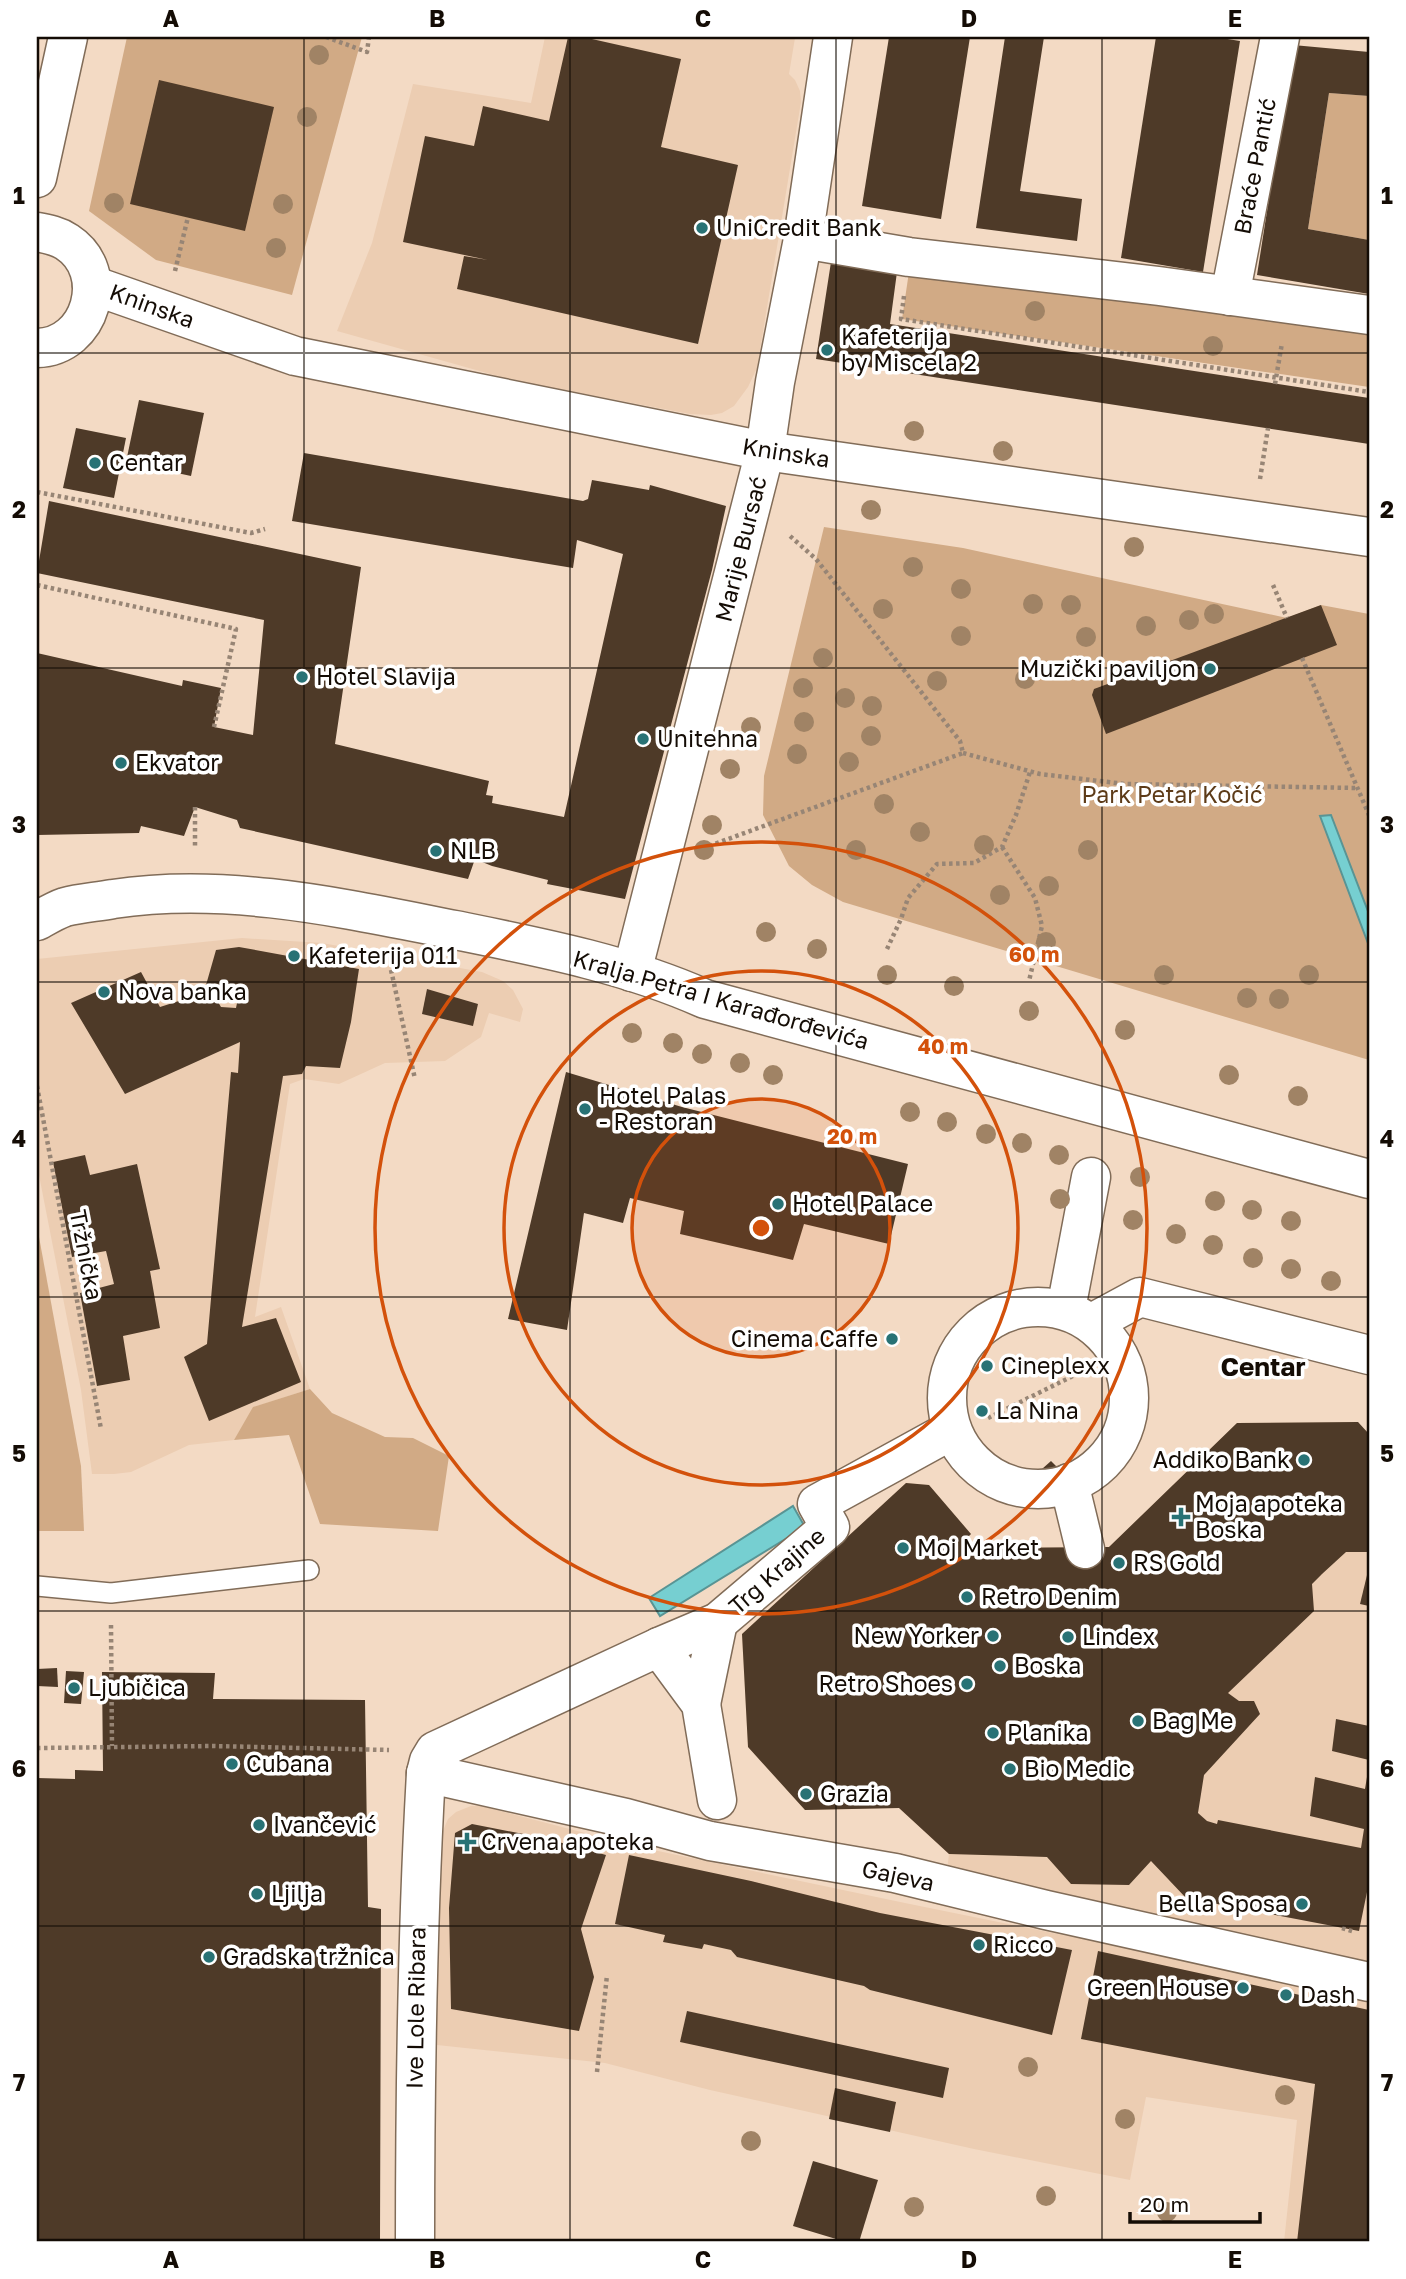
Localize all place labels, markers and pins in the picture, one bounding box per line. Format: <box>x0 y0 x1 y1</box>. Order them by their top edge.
place label: UniCredit Bank <box>716 213 882 241</box>
marker: UniCredit Bank <box>694 220 710 236</box>
place label: Kafeterija by Miscela 2 <box>841 322 977 376</box>
marker: Kafeterija by Miscela 2 <box>819 342 835 358</box>
place label: Centar <box>109 448 183 476</box>
marker: Centar <box>87 455 103 471</box>
place label: Muzički paviljon <box>1020 654 1196 682</box>
marker: Muzički paviljon <box>1202 661 1218 677</box>
place label: Hotel Slavija <box>316 662 456 690</box>
marker: Hotel Slavija <box>294 669 310 685</box>
place label: Unitehna <box>657 724 758 752</box>
marker: Unitehna <box>635 731 651 747</box>
place label: Ekvator <box>135 748 219 776</box>
marker: Ekvator <box>113 755 129 771</box>
place label: NLB <box>450 836 496 864</box>
marker: NLB <box>428 843 444 859</box>
place label: Kafeterija 011 <box>308 941 457 969</box>
marker: Kafeterija 011 <box>286 948 302 964</box>
place label: Nova banka <box>118 977 247 1005</box>
marker: Nova banka <box>96 984 112 1000</box>
place label: Hotel Palas - Restoran <box>599 1081 726 1135</box>
marker: Hotel Palas - Restoran <box>577 1101 593 1117</box>
place label: Hotel Palace <box>792 1189 933 1217</box>
marker: Hotel Palace <box>770 1196 786 1212</box>
centre of rings <box>749 1216 773 1240</box>
place label: Cinema Caffe <box>731 1324 878 1352</box>
marker: Cinema Caffe <box>884 1331 900 1347</box>
place label: Cineplexx <box>1001 1351 1110 1379</box>
marker: Cineplexx <box>979 1358 995 1374</box>
place label: La Nina <box>996 1396 1079 1424</box>
marker: La Nina <box>974 1403 990 1419</box>
place label: Addiko Bank <box>1153 1445 1290 1473</box>
marker: Addiko Bank <box>1296 1452 1312 1468</box>
place label: Moja apoteka Boska <box>1195 1489 1343 1543</box>
marker: Moja apoteka Boska <box>1173 1509 1189 1525</box>
place label: Moj Market <box>917 1533 1039 1561</box>
marker: Moj Market <box>895 1540 911 1556</box>
place label: RS Gold <box>1133 1548 1220 1576</box>
marker: RS Gold <box>1111 1555 1127 1571</box>
place label: Retro Denim <box>981 1582 1117 1610</box>
marker: Retro Denim <box>959 1589 975 1605</box>
place label: New Yorker <box>854 1621 979 1649</box>
place label: Lindex <box>1082 1622 1155 1650</box>
marker: New Yorker <box>985 1628 1001 1644</box>
marker: Lindex <box>1060 1629 1076 1645</box>
place label: Boska <box>1014 1651 1081 1679</box>
marker: Boska <box>992 1658 1008 1674</box>
place label: Retro Shoes <box>819 1669 953 1697</box>
place label: Ljubičica <box>88 1673 186 1701</box>
marker: Retro Shoes <box>959 1676 975 1692</box>
marker: Ljubičica <box>66 1680 82 1696</box>
place label: Bag Me <box>1152 1706 1233 1734</box>
marker: Bag Me <box>1130 1713 1146 1729</box>
place label: Planika <box>1007 1718 1089 1746</box>
marker: Planika <box>985 1725 1001 1741</box>
place label: Cubana <box>246 1749 330 1777</box>
place label: Bio Medic <box>1024 1754 1131 1782</box>
marker: Cubana <box>224 1756 240 1772</box>
marker: Bio Medic <box>1002 1761 1018 1777</box>
place label: Grazia <box>820 1779 889 1807</box>
marker: Grazia <box>798 1786 814 1802</box>
place label: Ivančević <box>273 1810 377 1838</box>
marker: Ivančević <box>251 1817 267 1833</box>
place label: Crvena apoteka <box>481 1827 654 1855</box>
marker: Crvena apoteka <box>459 1834 475 1850</box>
place label: Ljilja <box>271 1879 323 1907</box>
marker: Ljilja <box>249 1886 265 1902</box>
place label: Bella Sposa <box>1158 1889 1288 1917</box>
marker: Bella Sposa <box>1294 1896 1310 1912</box>
place label: Ricco <box>993 1930 1054 1958</box>
marker: Ricco <box>971 1937 987 1953</box>
place label: Gradska tržnica <box>223 1942 395 1970</box>
marker: Gradska tržnica <box>201 1949 217 1965</box>
place label: Green House <box>1087 1973 1229 2001</box>
marker: Green House <box>1235 1980 1251 1996</box>
place label: Dash <box>1300 1980 1355 2008</box>
marker: Dash <box>1278 1987 1294 2003</box>

